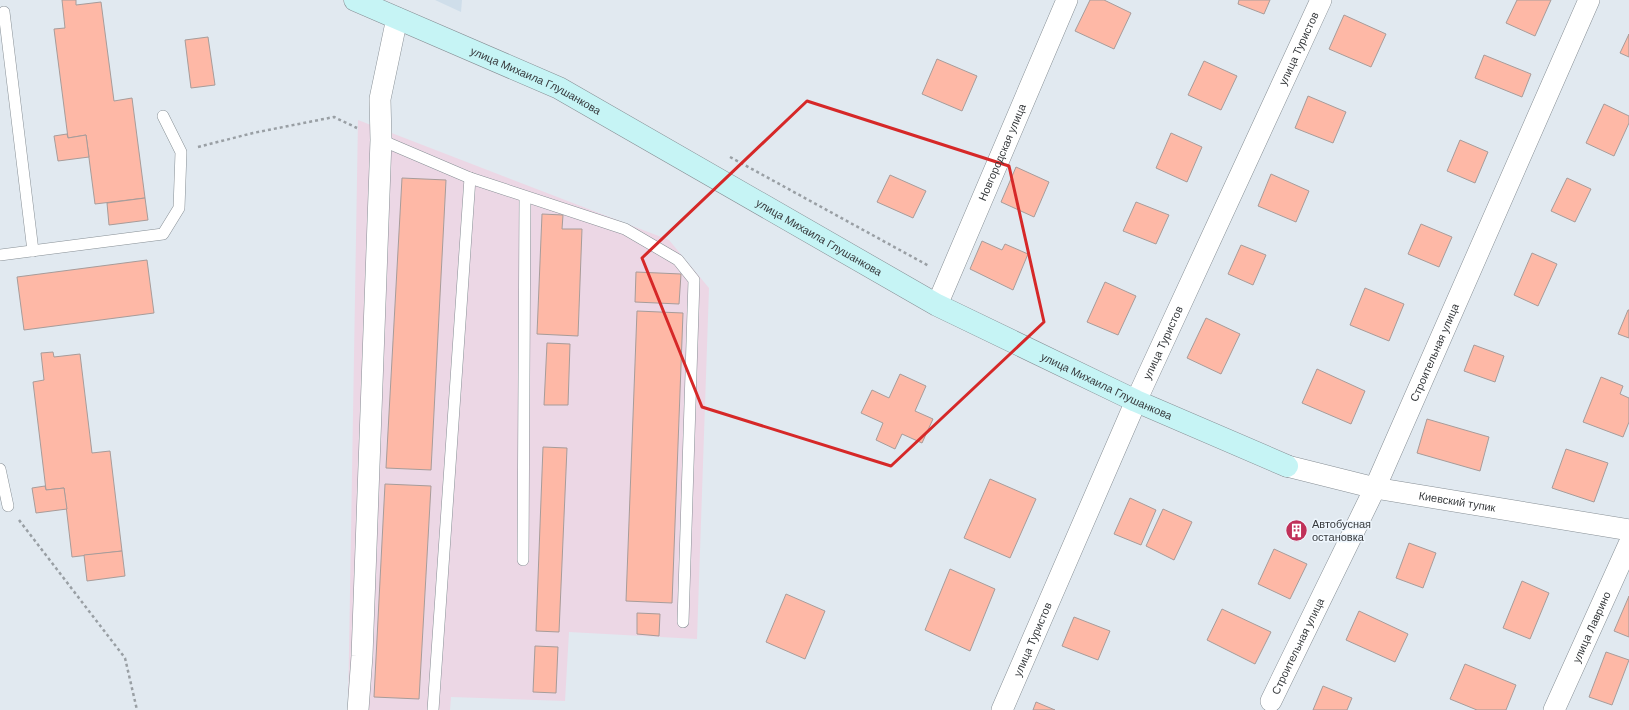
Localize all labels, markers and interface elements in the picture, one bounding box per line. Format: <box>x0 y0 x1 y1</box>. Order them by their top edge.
street label: улица Туристов <box>1277 10 1321 87</box>
street label: улица Михаила Глушанкова <box>469 45 604 117</box>
street label: Новгородская улица <box>976 101 1028 203</box>
street label: улица Михаила Глушанкова <box>754 196 885 279</box>
street label: Строительная улица <box>1408 301 1462 403</box>
street label: улица Туристов <box>1141 304 1185 381</box>
street label: улица Михаила Глушанкова <box>1039 350 1175 422</box>
street label: Киевский тупик <box>1418 489 1497 514</box>
building icon: Автобусная остановка <box>1283 517 1309 543</box>
place label: Автобусная остановка <box>1312 518 1371 543</box>
street label: улица Лаврино <box>1570 590 1613 665</box>
street label: Строительная улица <box>1269 595 1327 696</box>
street label: улица Туристов <box>1011 600 1054 678</box>

